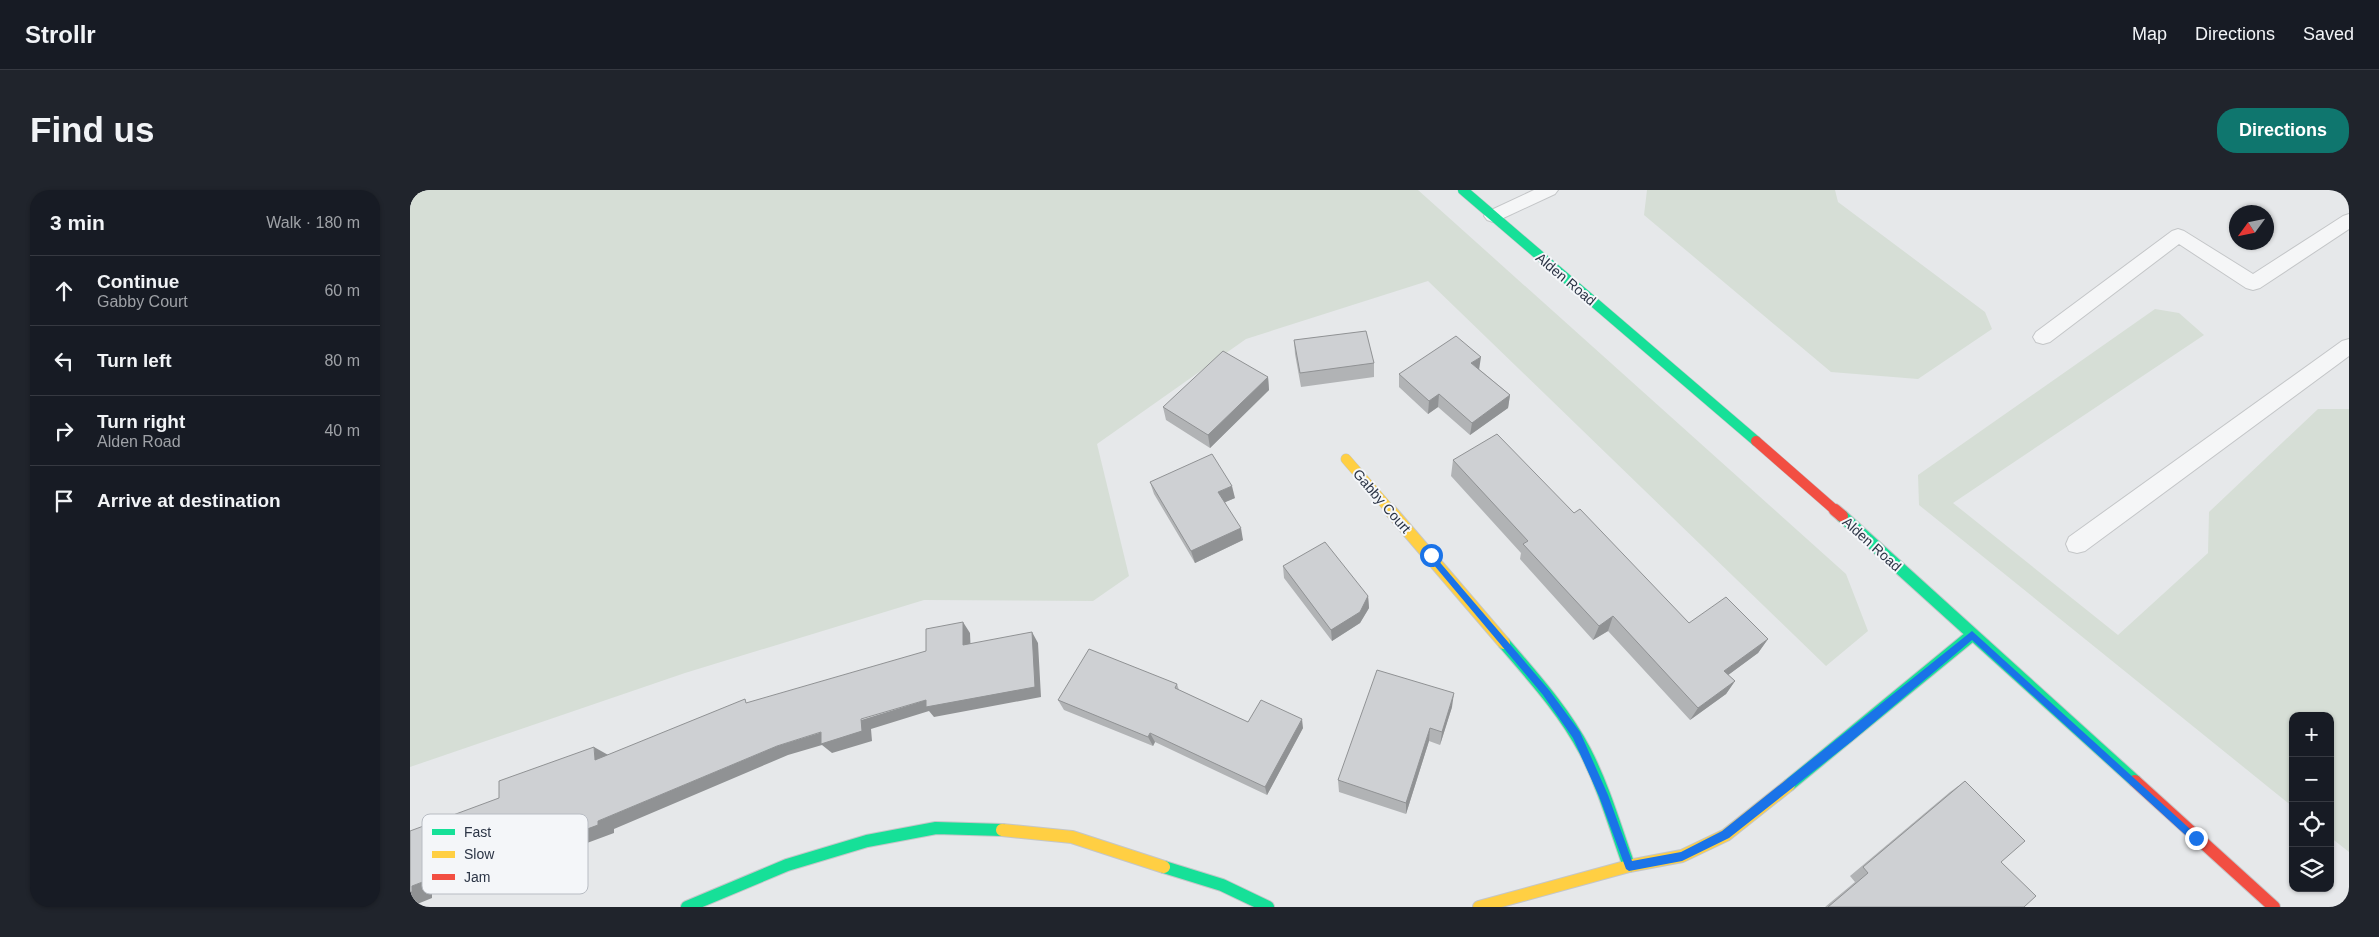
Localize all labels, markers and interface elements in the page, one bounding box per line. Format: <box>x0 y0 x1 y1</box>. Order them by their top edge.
text: Strollr <box>25 21 96 48</box>
text: Map <box>2132 24 2167 44</box>
text: Directions <box>2195 24 2275 44</box>
text: Saved <box>2303 24 2354 44</box>
button: Directions <box>2217 108 2349 153</box>
text: Find us <box>30 110 154 149</box>
north arrow <box>2229 205 2274 250</box>
text: 3 min <box>50 211 105 234</box>
text: Walk · 180 m <box>266 214 360 231</box>
street label: Alden Road <box>1533 249 1599 309</box>
text: Continue <box>97 271 179 292</box>
icon: ahead <box>50 277 78 305</box>
text: 60 m <box>324 282 360 299</box>
text: Gabby Court <box>97 293 188 310</box>
icon: left <box>50 347 78 375</box>
text: Turn left <box>97 350 172 371</box>
text: 80 m <box>324 352 360 369</box>
text: Turn right <box>97 411 185 432</box>
icon: right <box>50 417 78 445</box>
text: 40 m <box>324 422 360 439</box>
text: Alden Road <box>97 433 181 450</box>
street label: Gabby Court <box>1350 466 1414 536</box>
icon: arrive <box>50 487 78 515</box>
text: Arrive at destination <box>97 490 281 511</box>
street label: Alden Road <box>1839 514 1905 574</box>
route start <box>1420 544 1443 567</box>
map controls <box>2289 712 2334 892</box>
button: + <box>2289 712 2334 757</box>
button: − <box>2289 757 2334 802</box>
button: locate <box>2289 802 2334 847</box>
legend <box>422 814 588 894</box>
text: Fast <box>464 824 491 840</box>
route end <box>2185 827 2208 850</box>
text: Slow <box>464 846 495 862</box>
button: layers <box>2289 847 2334 892</box>
text: Jam <box>464 869 490 885</box>

